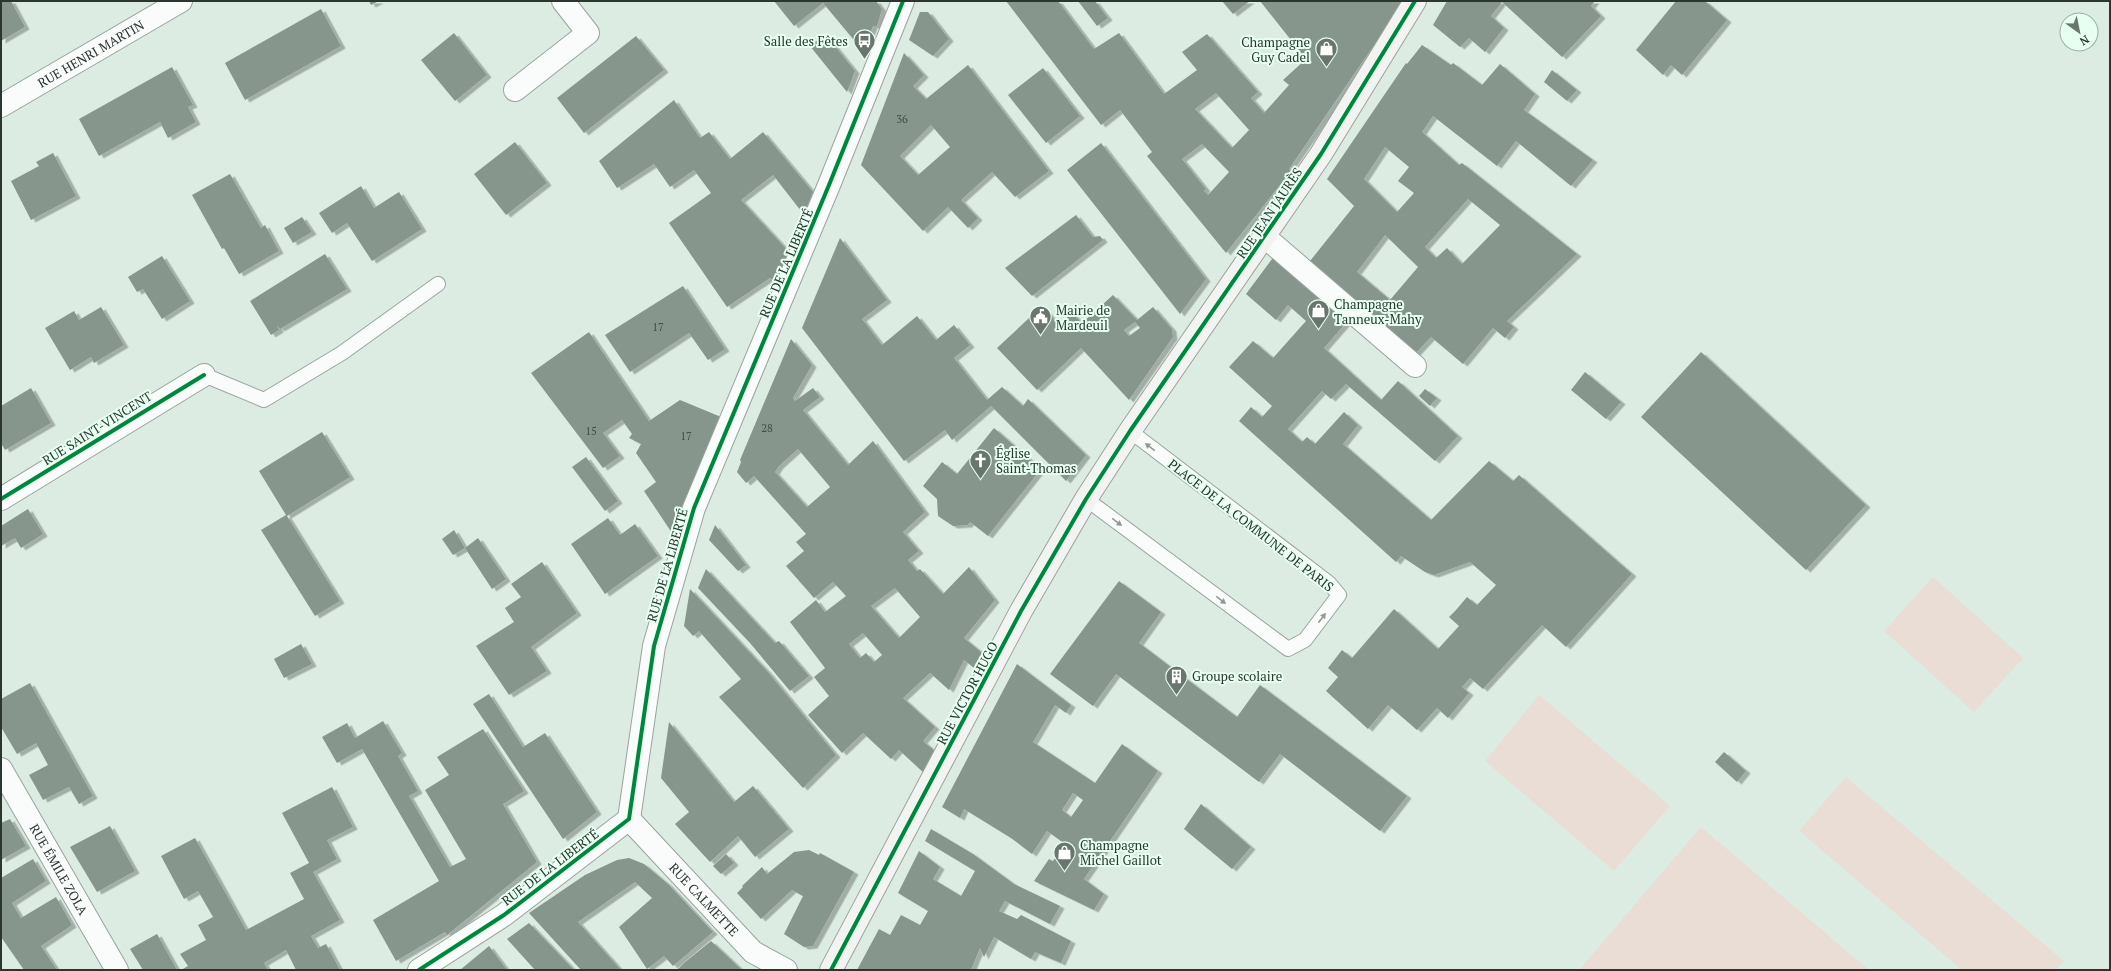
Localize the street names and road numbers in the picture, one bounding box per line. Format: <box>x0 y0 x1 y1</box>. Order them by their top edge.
street label: RUE HENRI MARTIN <box>34 15 148 92</box>
street label: RUE JEAN JAURÈS <box>1232 164 1306 262</box>
street label: RUE DE LA LIBERTÉ <box>755 206 817 320</box>
street label: RUE SAINT-VINCENT <box>39 387 155 469</box>
street label: PLACE DE LA COMMUNE DE PARIS <box>1164 455 1338 595</box>
street label: RUE DE LA LIBERTÉ <box>642 506 692 624</box>
street label: RUE VICTOR HUGO <box>932 638 1002 748</box>
street label: RUE ÉMILE ZOLA <box>26 821 92 918</box>
street label: RUE DE LA LIBERTÉ <box>498 825 602 909</box>
street label: RUE CALMETTE <box>665 859 743 940</box>

